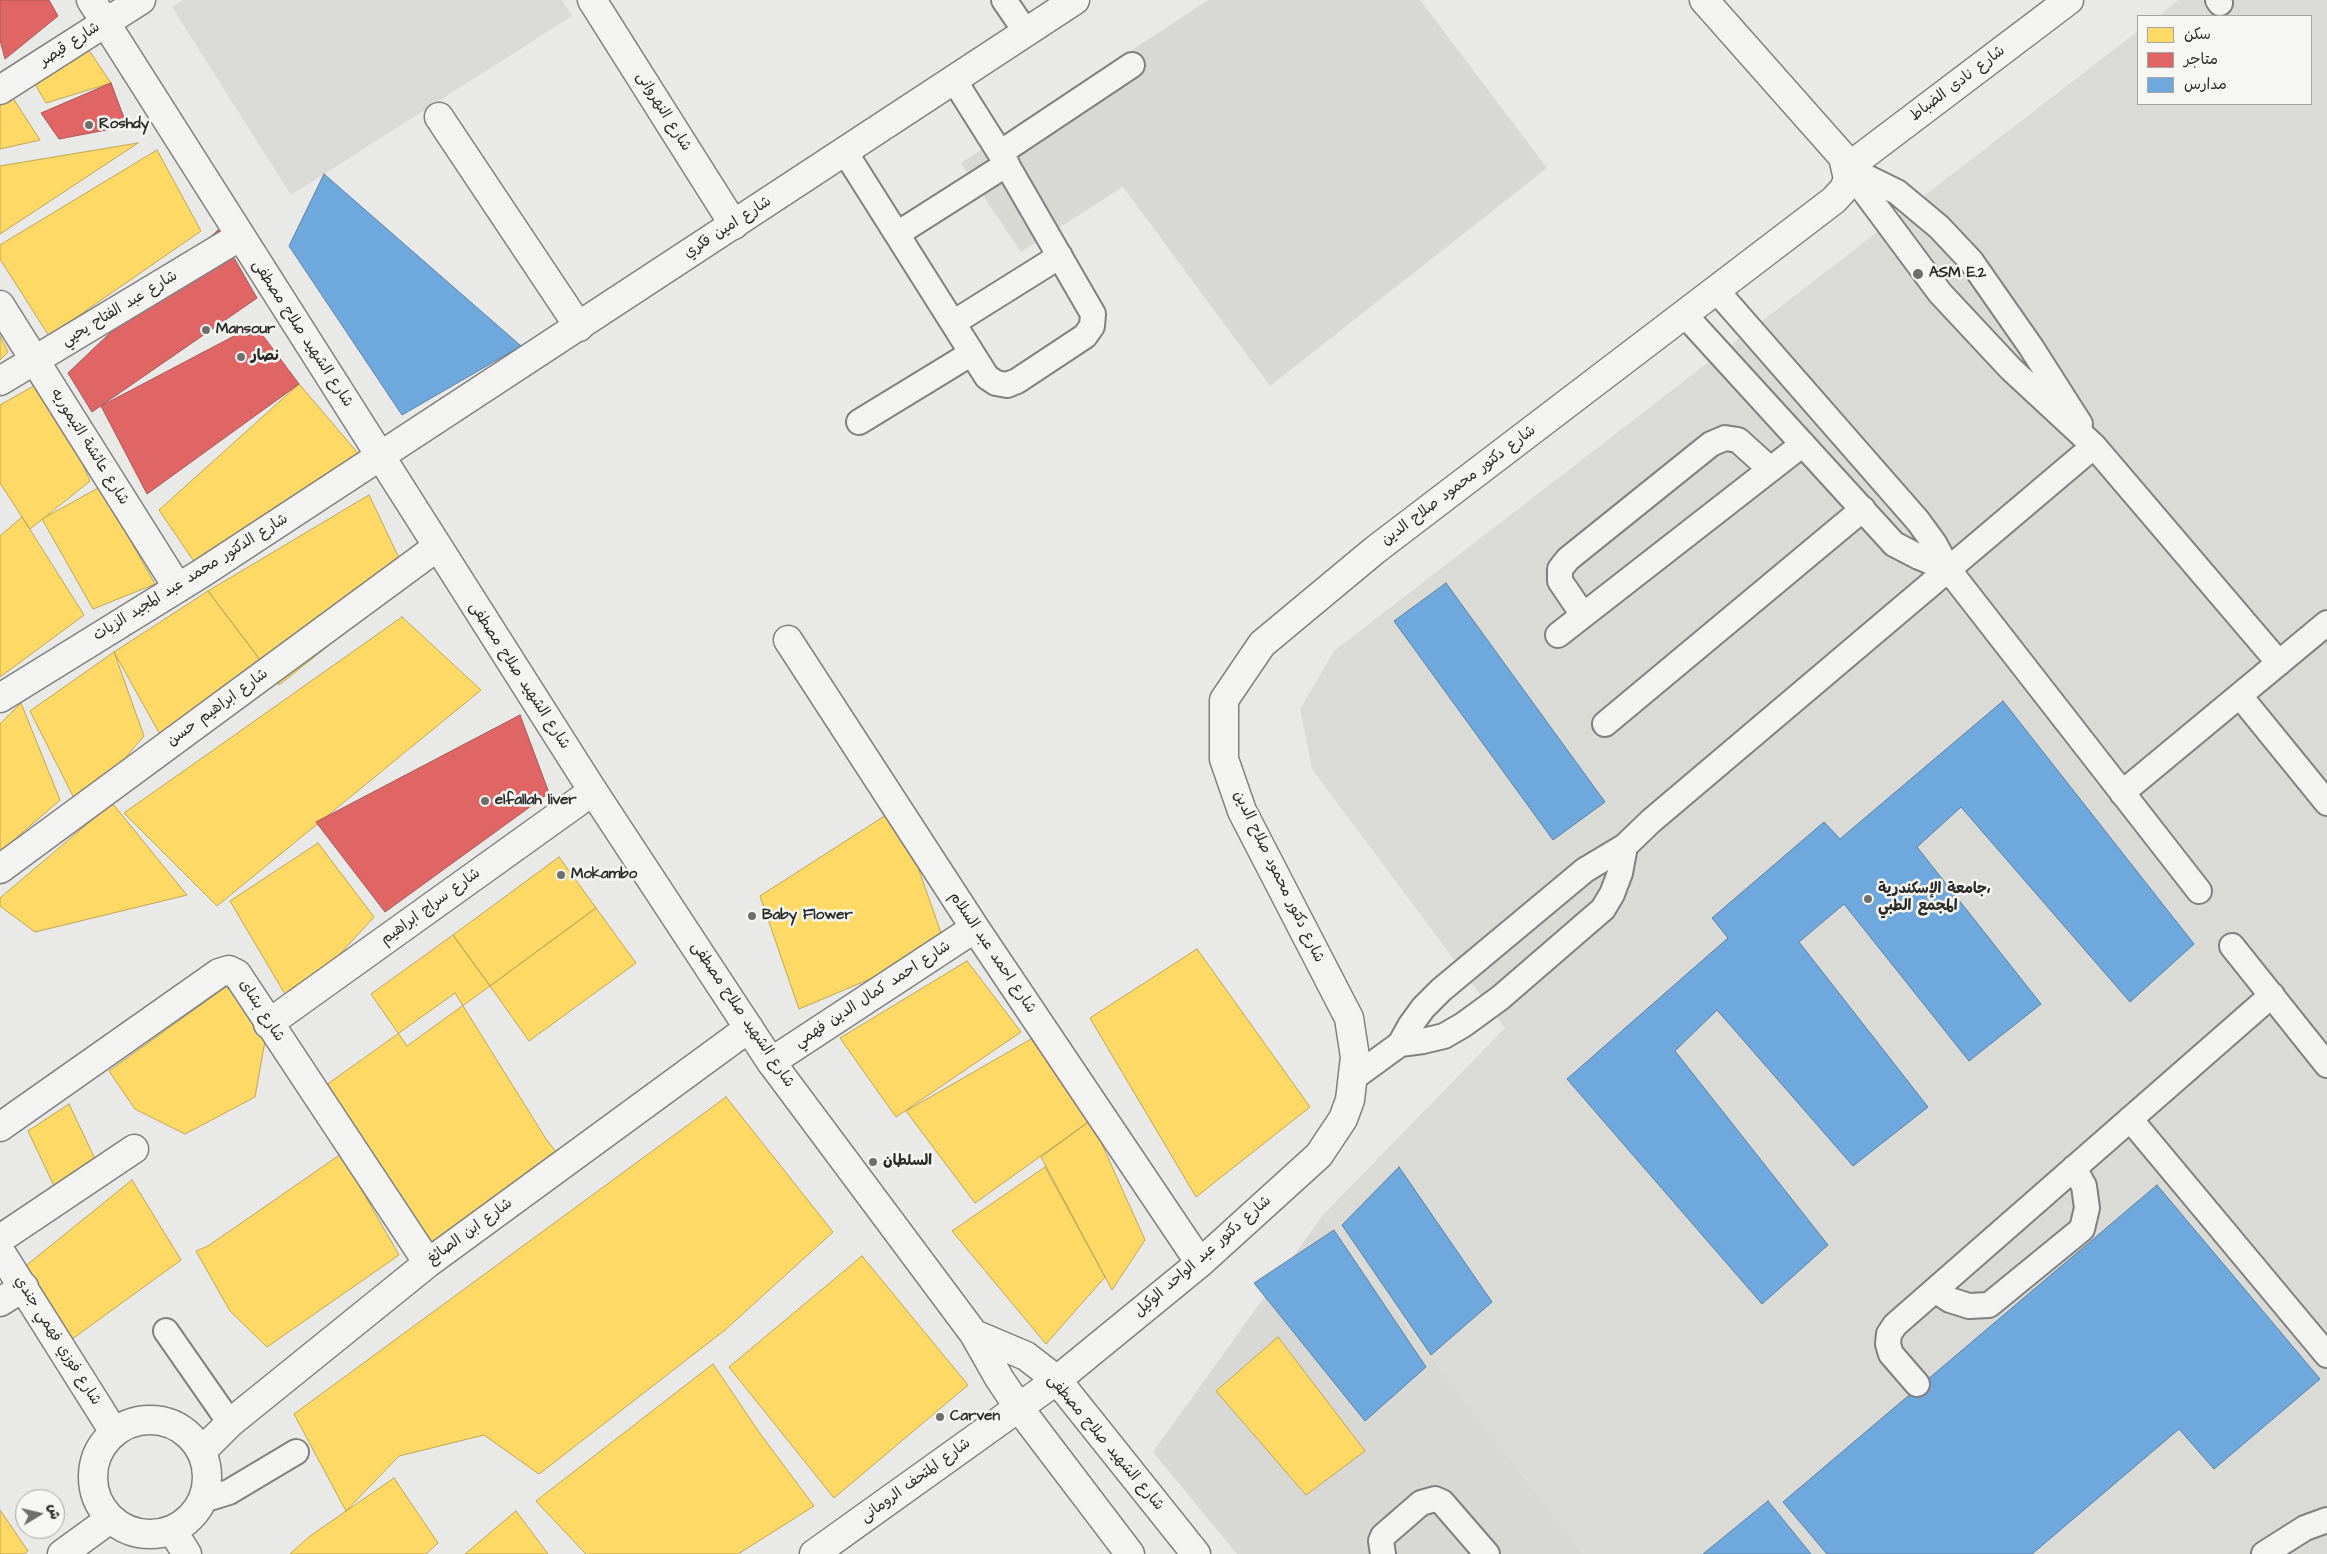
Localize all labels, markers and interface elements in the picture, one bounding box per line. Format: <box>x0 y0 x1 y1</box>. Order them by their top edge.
legend <box>2137 15 2312 105</box>
street label: شارع قيصر <box>36 19 104 71</box>
text: سكن <box>2184 24 2211 45</box>
street label: شارع نادى الضباط <box>1907 42 2009 126</box>
text: متاجر <box>2184 49 2218 70</box>
street label: شارع النهروانى <box>632 69 694 155</box>
text: مدارس <box>2184 74 2227 95</box>
place label: Roshdy <box>99 116 149 134</box>
marker: Roshdy <box>83 119 95 131</box>
street label: شارع امين فكري <box>681 193 775 263</box>
street label: شارع الشهيد صلاح مصطفى <box>248 257 356 411</box>
place label: ASM E.2 <box>1929 265 1986 283</box>
street label: شارع عبد الفتاح يحيي <box>59 267 181 351</box>
marker: ASM E.2 <box>1911 267 1925 281</box>
place label: Mansour <box>216 321 275 339</box>
marker: Mansour <box>200 324 212 336</box>
place label: نصار <box>251 348 280 366</box>
marker: نصار <box>235 351 247 363</box>
street label: شارع عائشة التيموريه <box>46 385 132 509</box>
street label: شارع دكتور محمود صلاح الدين <box>1378 422 1540 550</box>
street label: شارع الدكتور محمد عبد المجيد الزيات <box>90 510 292 646</box>
street label: شارع الشهيد صلاح مصطفى <box>465 599 573 753</box>
street label: شارع ابراهيم حسن <box>164 665 272 751</box>
street label: شارع دكتور محمود صلاح الدين <box>1229 788 1327 966</box>
place label: elfallah liver <box>495 792 577 810</box>
marker: elfallah liver <box>479 795 491 807</box>
street label: شارع سراج ابراهيم <box>378 865 484 949</box>
place label: Mokambo <box>571 866 637 884</box>
marker: Mokambo <box>555 869 567 881</box>
place label: جامعة الإسكندرية، المجمع الطبي <box>1878 881 1991 916</box>
street label: شارع احمد عبد السلام <box>945 889 1039 1017</box>
marker: جامعة الإسكندرية، المجمع الطبي <box>1862 893 1874 905</box>
place label: Baby Flower <box>762 907 853 925</box>
marker: Baby Flower <box>746 910 758 922</box>
street label: شارع احمد كمال الدين فهمي <box>792 938 954 1052</box>
street label: شارع الشهيد صلاح مصطفى <box>686 939 798 1091</box>
street label: شارع بشاى <box>234 977 288 1045</box>
place label: السلطان <box>883 1153 932 1171</box>
marker: السلطان <box>867 1156 879 1168</box>
street label: شارع دكتور عبد الواحد الوكيل <box>1131 1192 1275 1322</box>
street label: شارع ابن الصائغ <box>424 1195 516 1269</box>
street label: شارع فوزي فهمي جندي <box>10 1273 104 1409</box>
street label: شارع الشهيد صلاح مصطفى <box>1043 1371 1167 1515</box>
place label: Carven <box>950 1408 1000 1426</box>
marker: Carven <box>934 1411 946 1423</box>
street label: شارع المتحف الرومانى <box>857 1435 975 1527</box>
north arrow <box>15 1489 65 1539</box>
text: ش <box>43 1503 65 1521</box>

